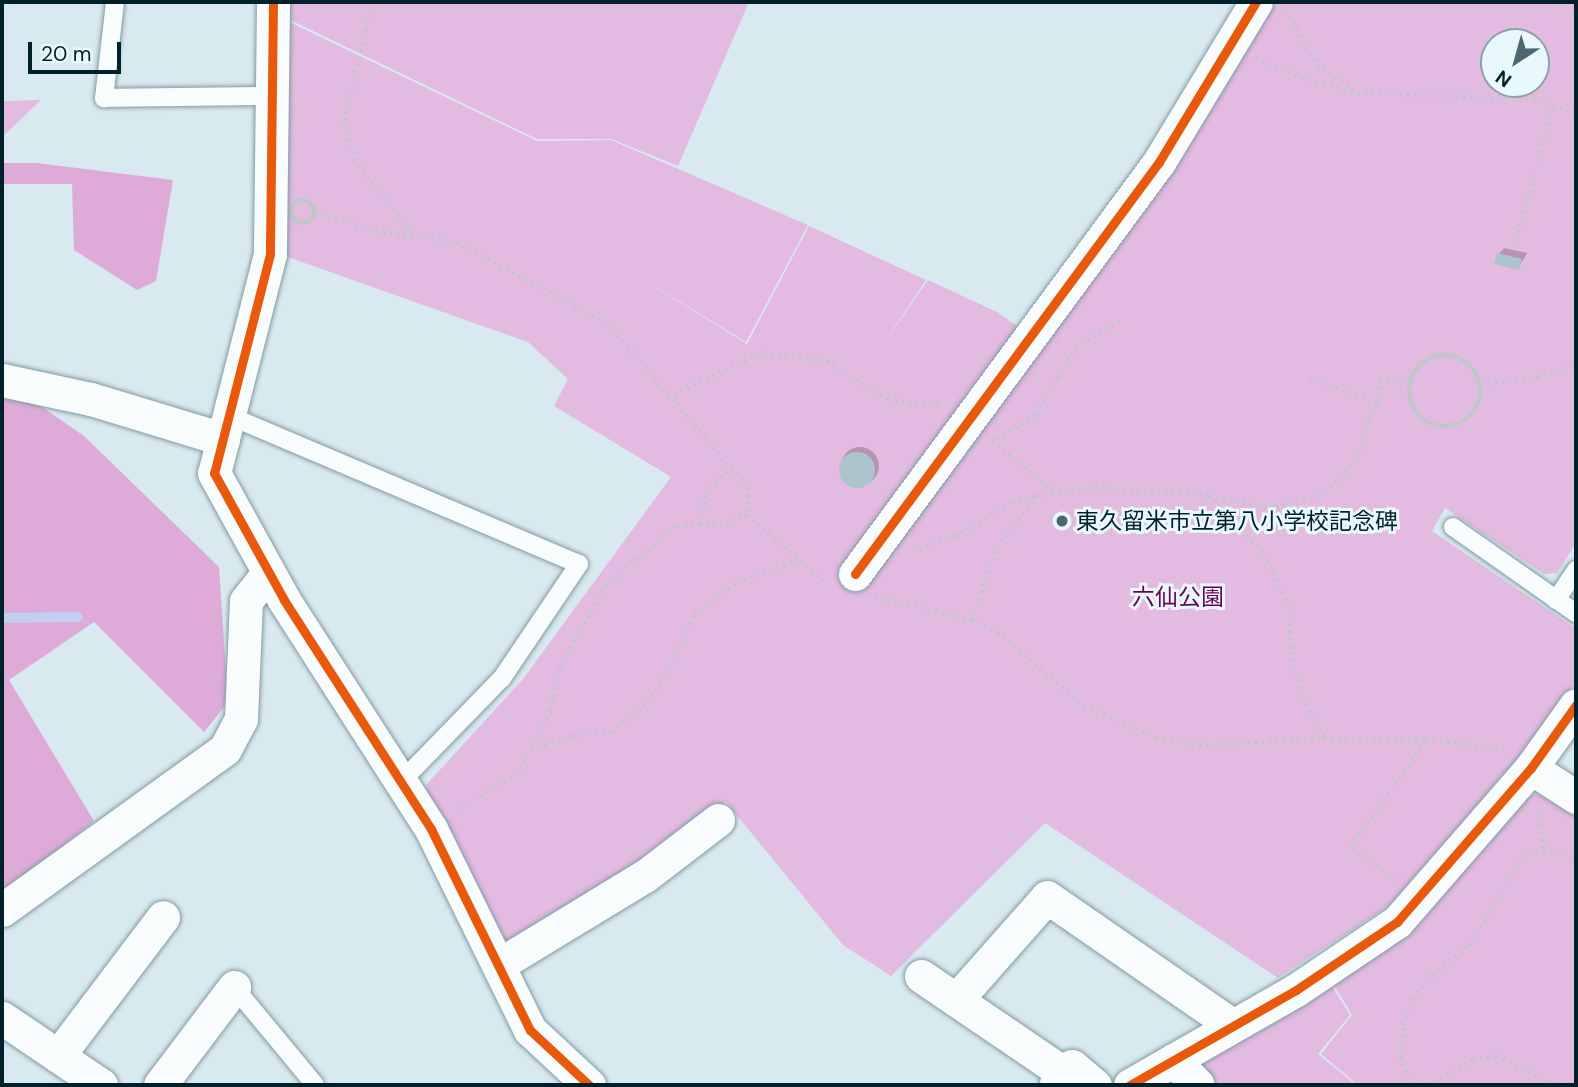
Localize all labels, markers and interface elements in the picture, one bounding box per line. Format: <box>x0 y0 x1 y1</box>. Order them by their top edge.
scale bar <box>32 28 124 72</box>
north arrow <box>1480 28 1550 98</box>
text: 20 m <box>41 40 92 68</box>
text: N <box>1491 65 1516 93</box>
place label: 東久留米市立第八小学校記念碑 <box>1076 507 1398 535</box>
marker: 東久留米市立第八小学校記念碑 <box>1054 513 1070 529</box>
park label: 六仙公園 <box>1132 583 1224 611</box>

